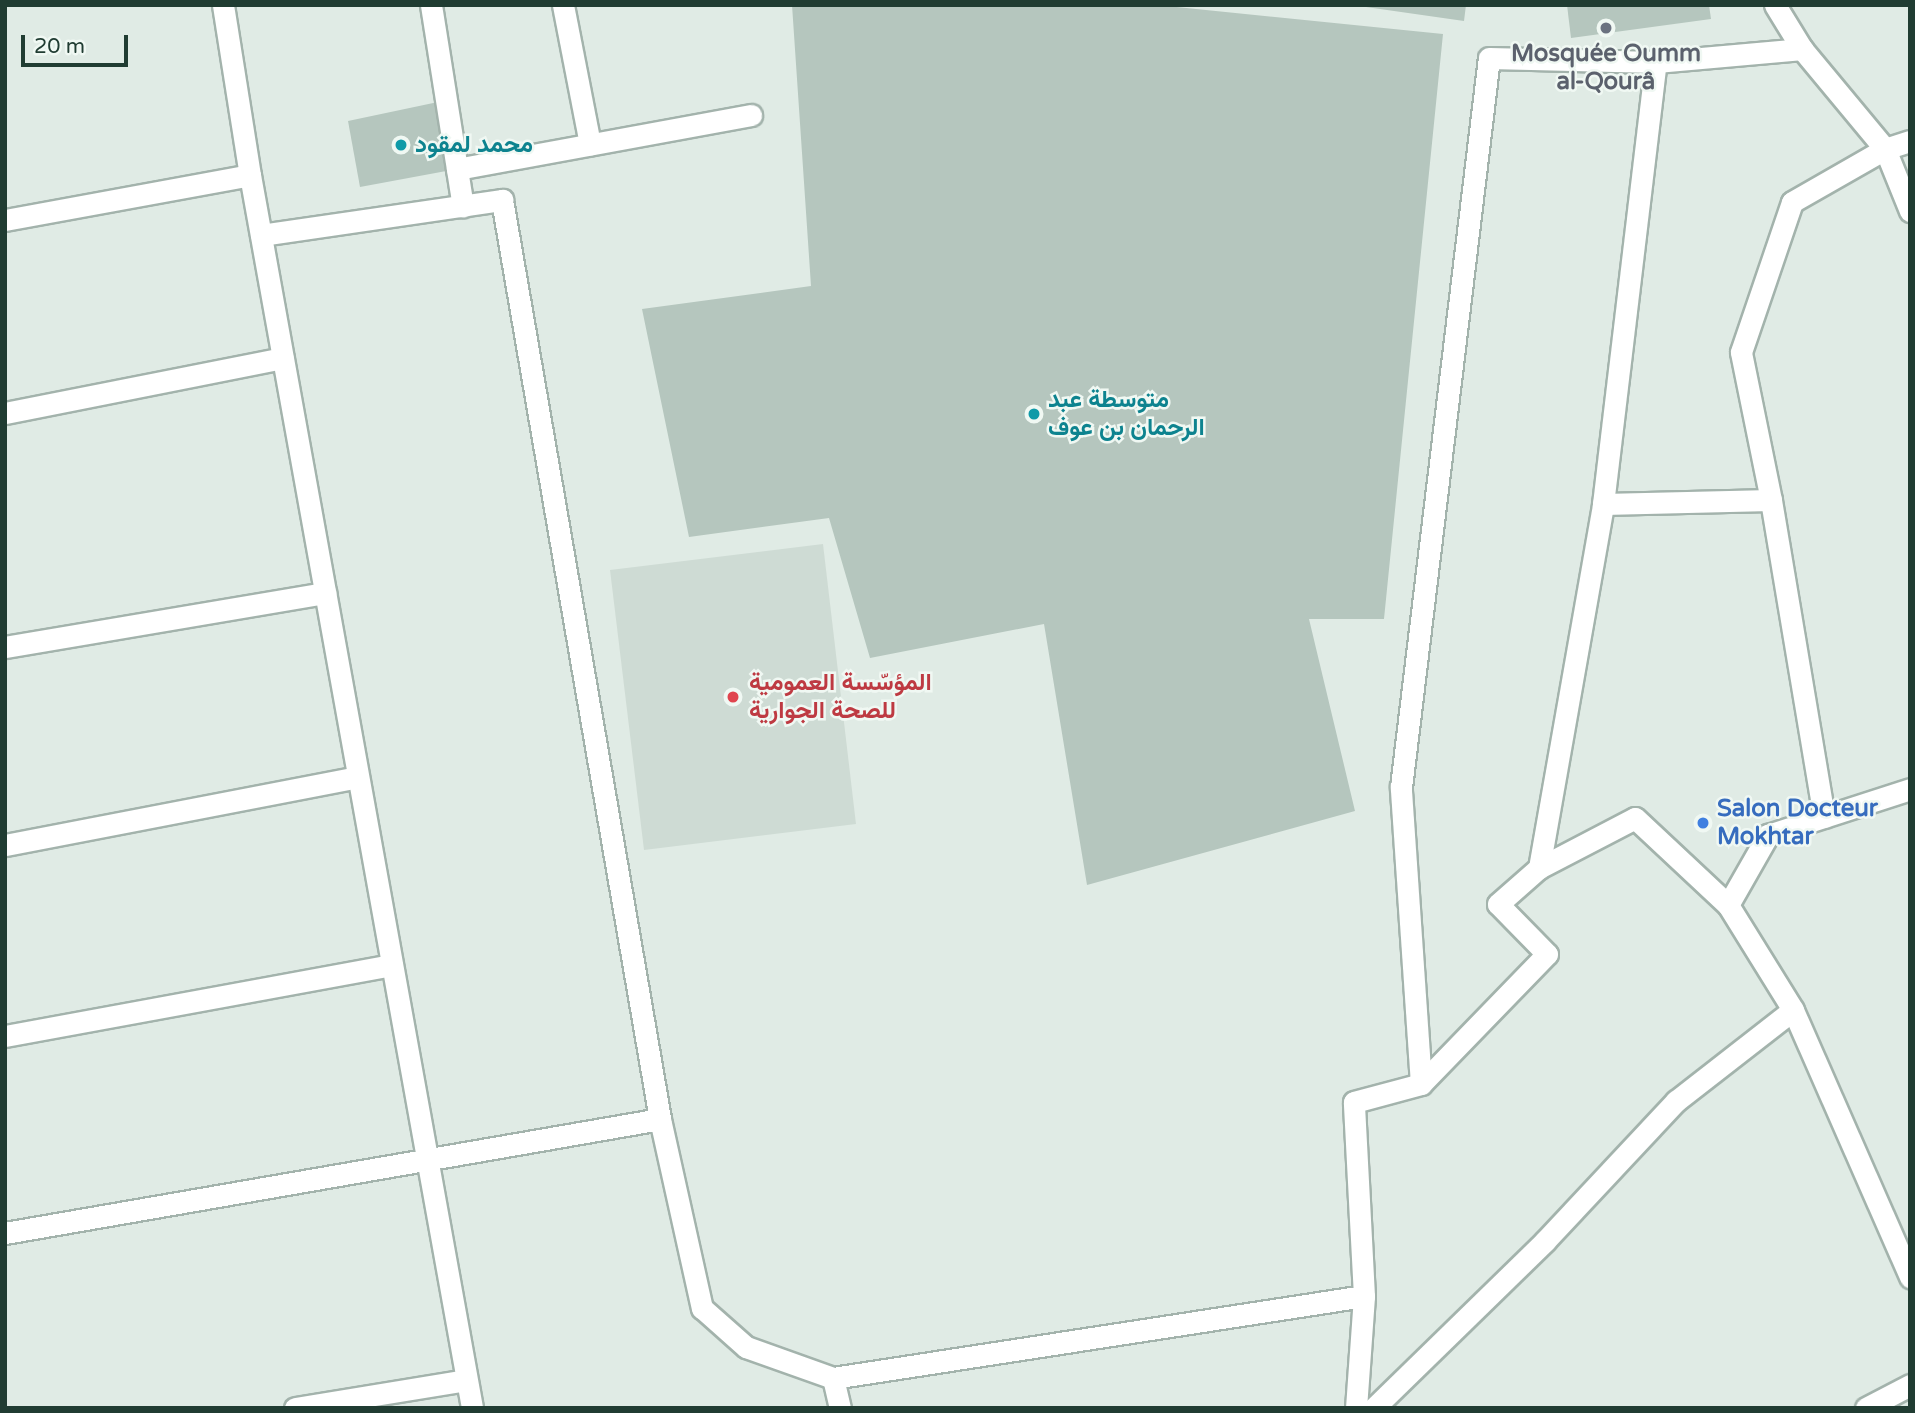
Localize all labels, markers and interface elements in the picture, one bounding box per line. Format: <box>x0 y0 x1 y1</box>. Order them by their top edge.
marker: Mosquée Oumm al-Qourâ <box>1598 20 1614 36</box>
scale bar <box>24 21 131 65</box>
text: 20 m <box>34 34 85 59</box>
place label: Mosquée Oumm al-Qourâ <box>1511 40 1701 96</box>
place label: محمد لمقود <box>415 131 533 159</box>
marker: محمد لمقود <box>393 137 409 153</box>
place label: متوسطة عبد الرحمان بن عوف <box>1048 386 1205 442</box>
marker: متوسطة عبد الرحمان بن عوف <box>1026 406 1042 422</box>
place label: المؤسّسة العمومية للصحة الجوارية <box>749 669 932 725</box>
marker: المؤسّسة العمومية للصحة الجوارية <box>723 687 743 707</box>
place label: Salon Docteur Mokhtar <box>1717 795 1878 851</box>
marker: Salon Docteur Mokhtar <box>1695 815 1711 831</box>

